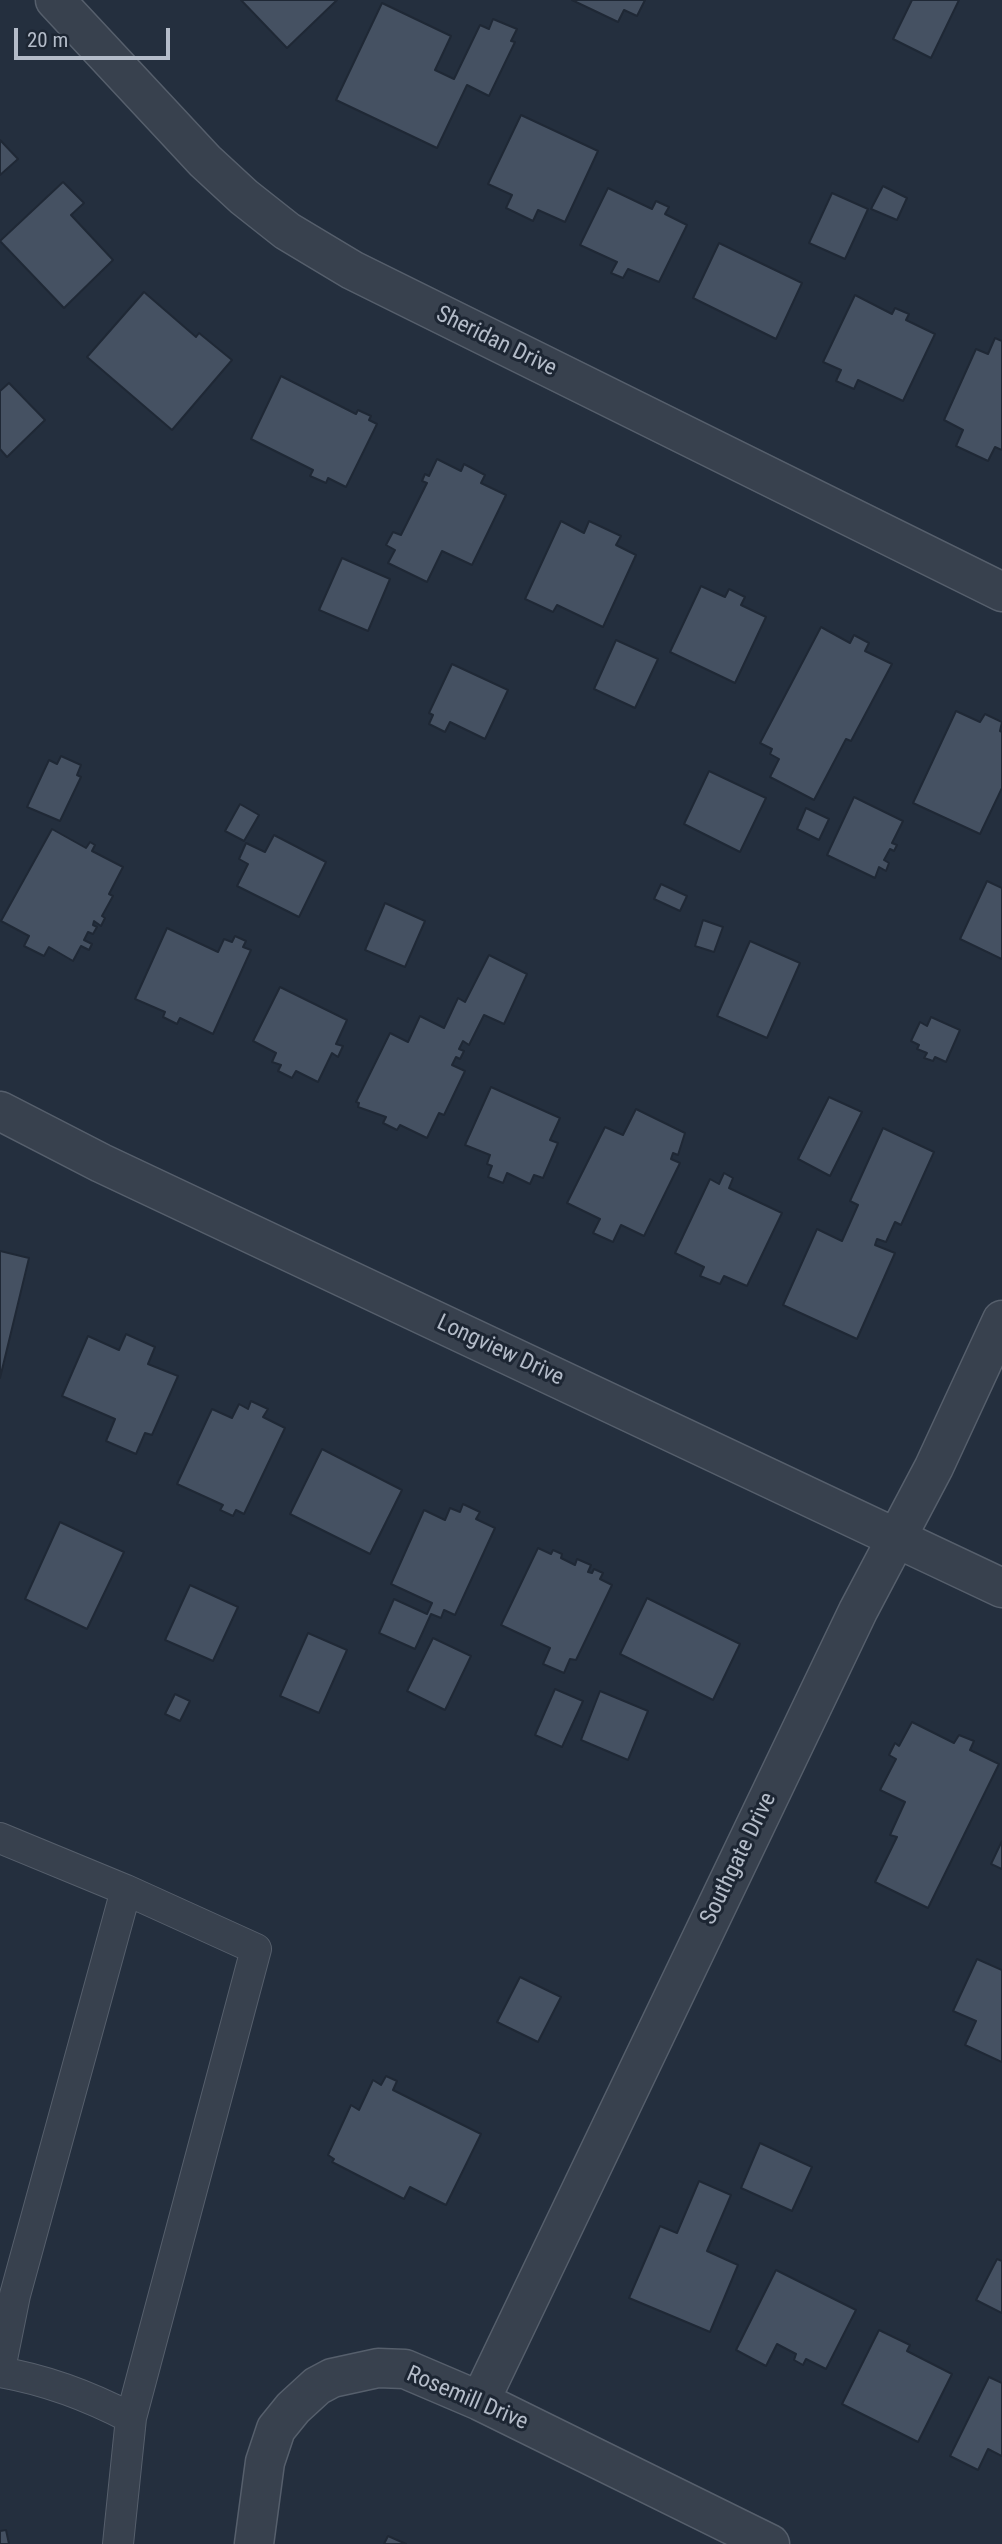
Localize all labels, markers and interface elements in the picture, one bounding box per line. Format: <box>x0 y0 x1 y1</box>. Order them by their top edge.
scale bar <box>18 14 173 58</box>
text: 20 m <box>27 28 68 52</box>
street label: Sheridan Drive <box>431 301 561 383</box>
street label: Longview Drive <box>432 1310 568 1392</box>
street label: Southgate Drive <box>695 1788 783 1930</box>
street label: Rosemill Drive <box>402 2361 532 2437</box>

